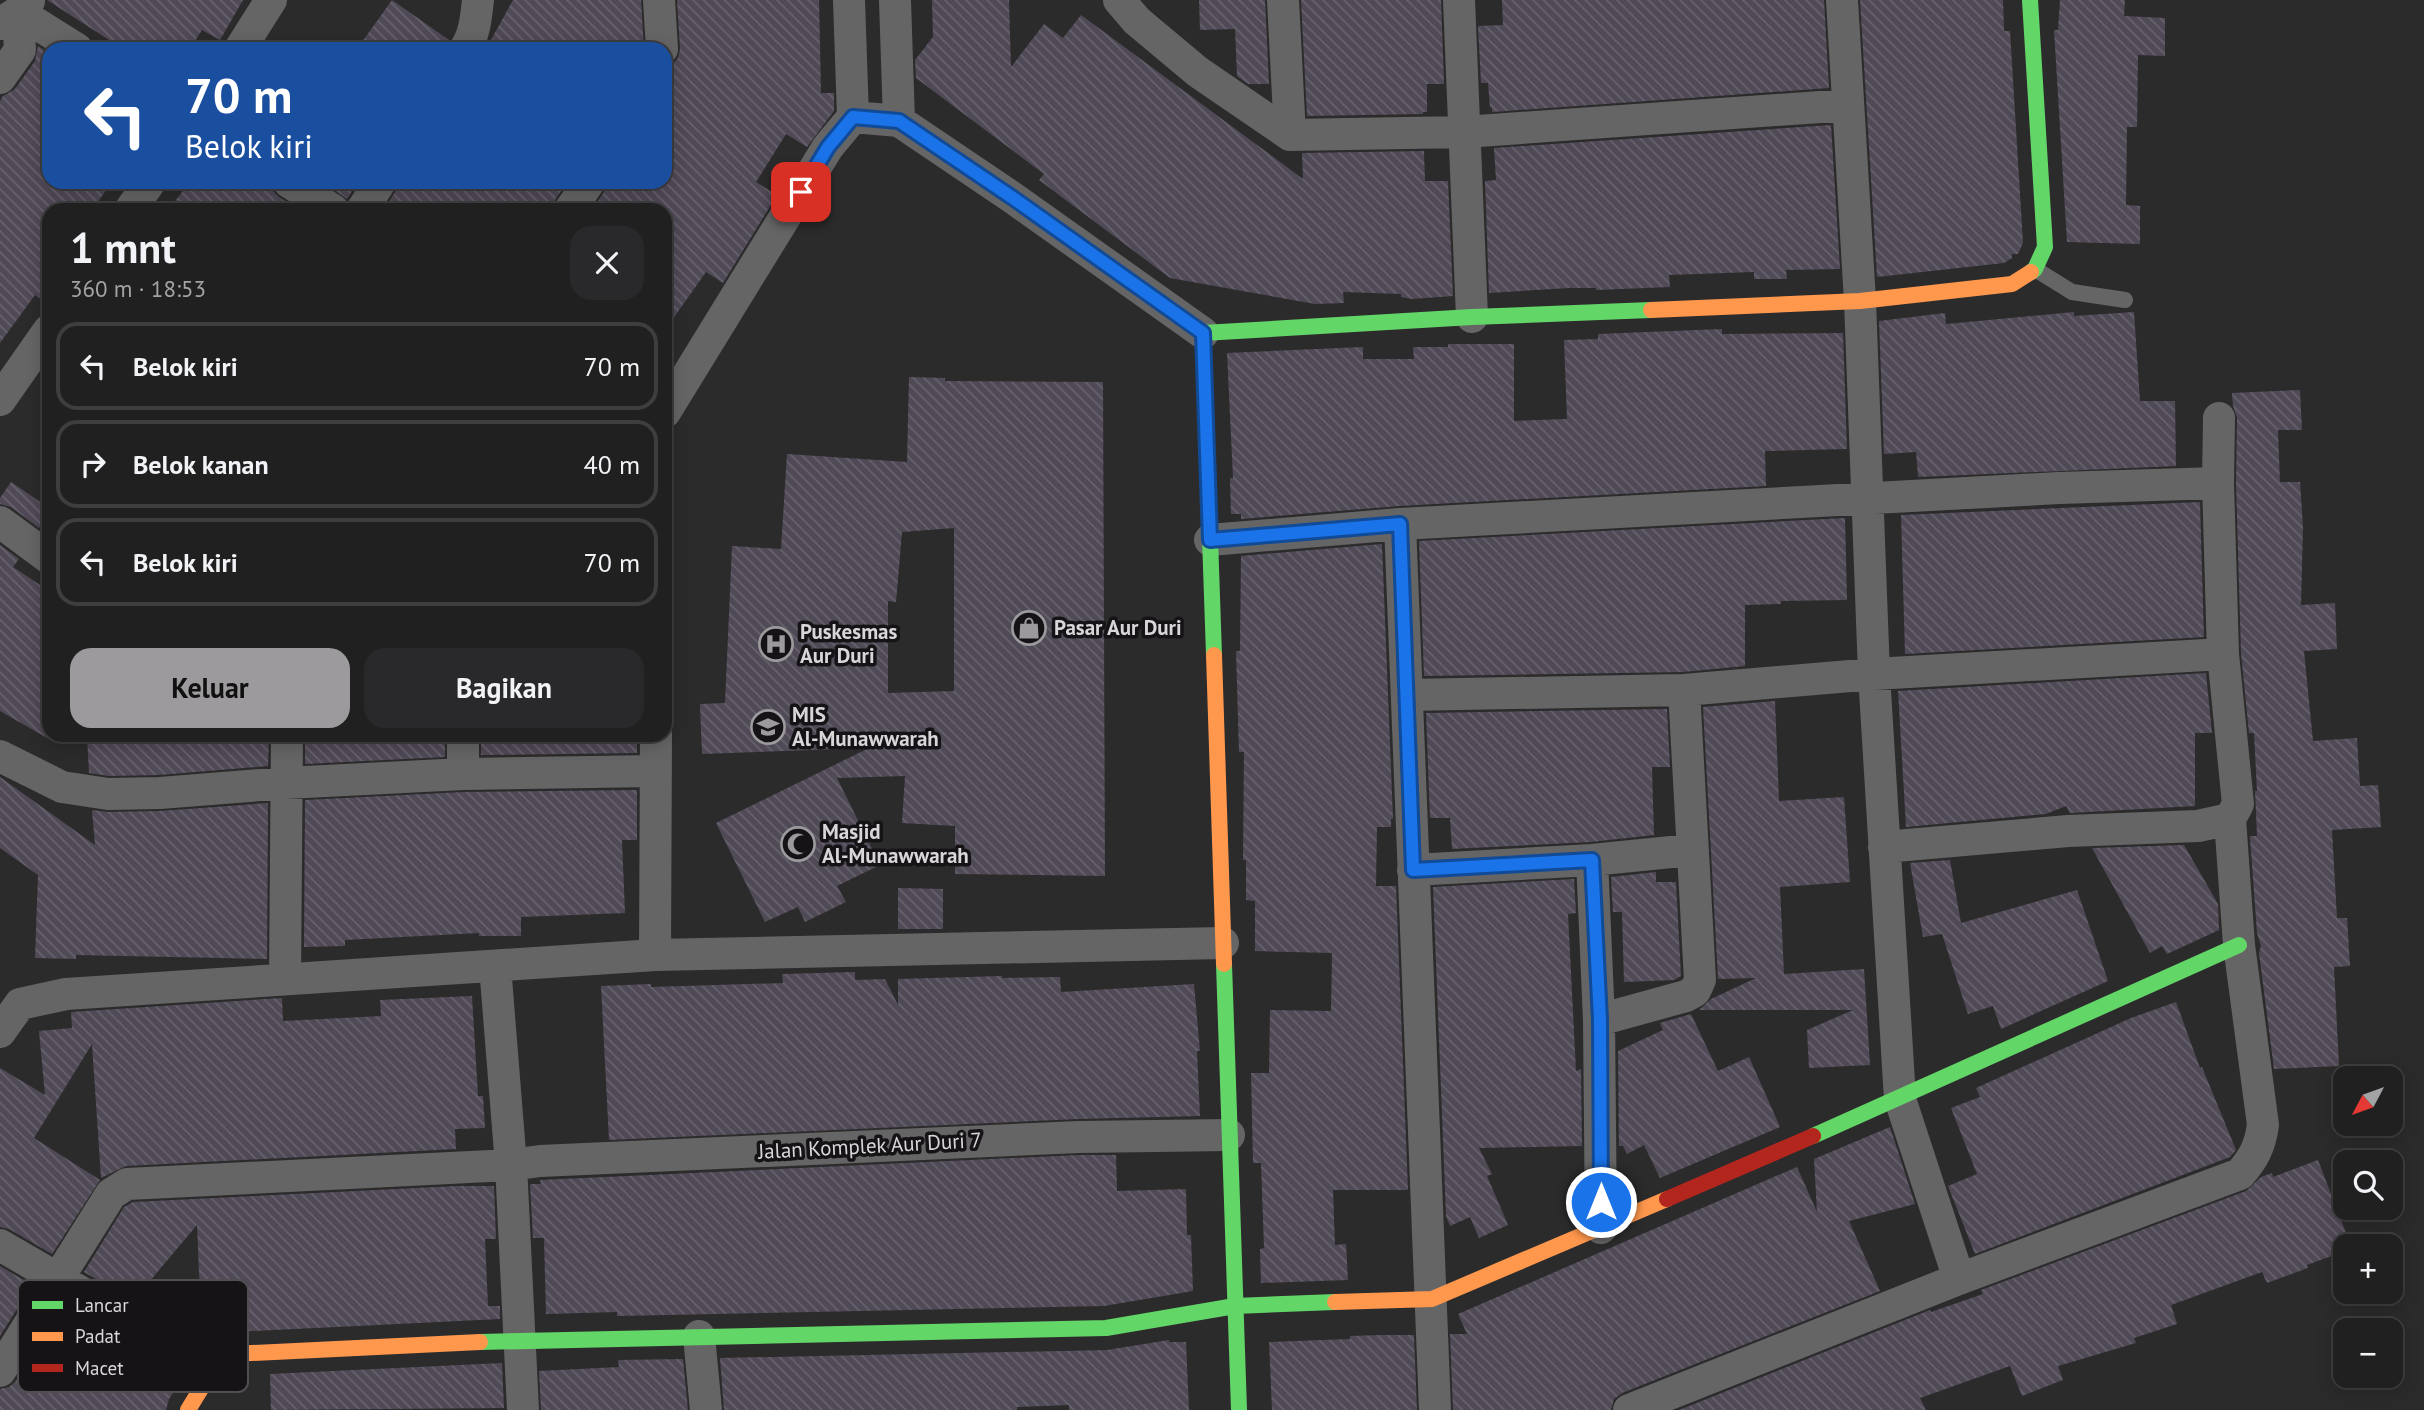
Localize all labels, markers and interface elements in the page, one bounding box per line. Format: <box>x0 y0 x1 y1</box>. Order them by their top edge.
text: 70 m <box>185 63 292 127</box>
icon: left <box>70 70 161 161</box>
text: Belok kiri <box>185 125 313 167</box>
pin <box>771 162 831 222</box>
icon: arrive <box>782 173 820 211</box>
text: 1 mnt <box>70 220 176 275</box>
button: close <box>570 226 644 300</box>
text: 360 m · 18:53 <box>70 274 206 303</box>
icon: left <box>74 347 112 385</box>
text: Belok kiri <box>133 350 238 383</box>
text: 70 m <box>584 350 640 383</box>
icon: right <box>74 445 112 483</box>
text: Belok kanan <box>133 448 269 481</box>
text: 40 m <box>584 448 640 481</box>
icon: left <box>74 543 112 581</box>
text: Belok kiri <box>133 546 238 579</box>
text: 70 m <box>584 546 640 579</box>
shop icon: Pasar Aur Duri <box>1010 609 1048 647</box>
place label: Pasar Aur Duri <box>1054 614 1182 641</box>
place label: Puskesmas Aur Duri <box>800 618 897 669</box>
hospital icon: Puskesmas Aur Duri <box>757 625 795 663</box>
button: Keluar <box>70 648 350 728</box>
button: Bagikan <box>364 648 644 728</box>
place label: MIS Al-Munawwarah <box>792 701 939 752</box>
school or university icon: MIS Al-Munawwarah <box>749 708 787 746</box>
place label: Masjid Al-Munawwarah <box>822 818 969 869</box>
mosque icon: Masjid Al-Munawwarah <box>779 825 817 863</box>
north arrow <box>2333 1066 2403 1136</box>
map controls <box>2333 1066 2403 1388</box>
street label: Jalan Komplek Aur Duri 7 <box>756 1126 983 1165</box>
button: search <box>2333 1150 2403 1220</box>
position arrow <box>1564 1165 1638 1239</box>
button: + <box>2333 1234 2403 1304</box>
legend <box>18 1280 248 1392</box>
text: Lancar <box>75 1293 129 1317</box>
button: − <box>2333 1318 2403 1388</box>
text: Padat <box>75 1324 121 1348</box>
text: Macet <box>75 1356 124 1380</box>

